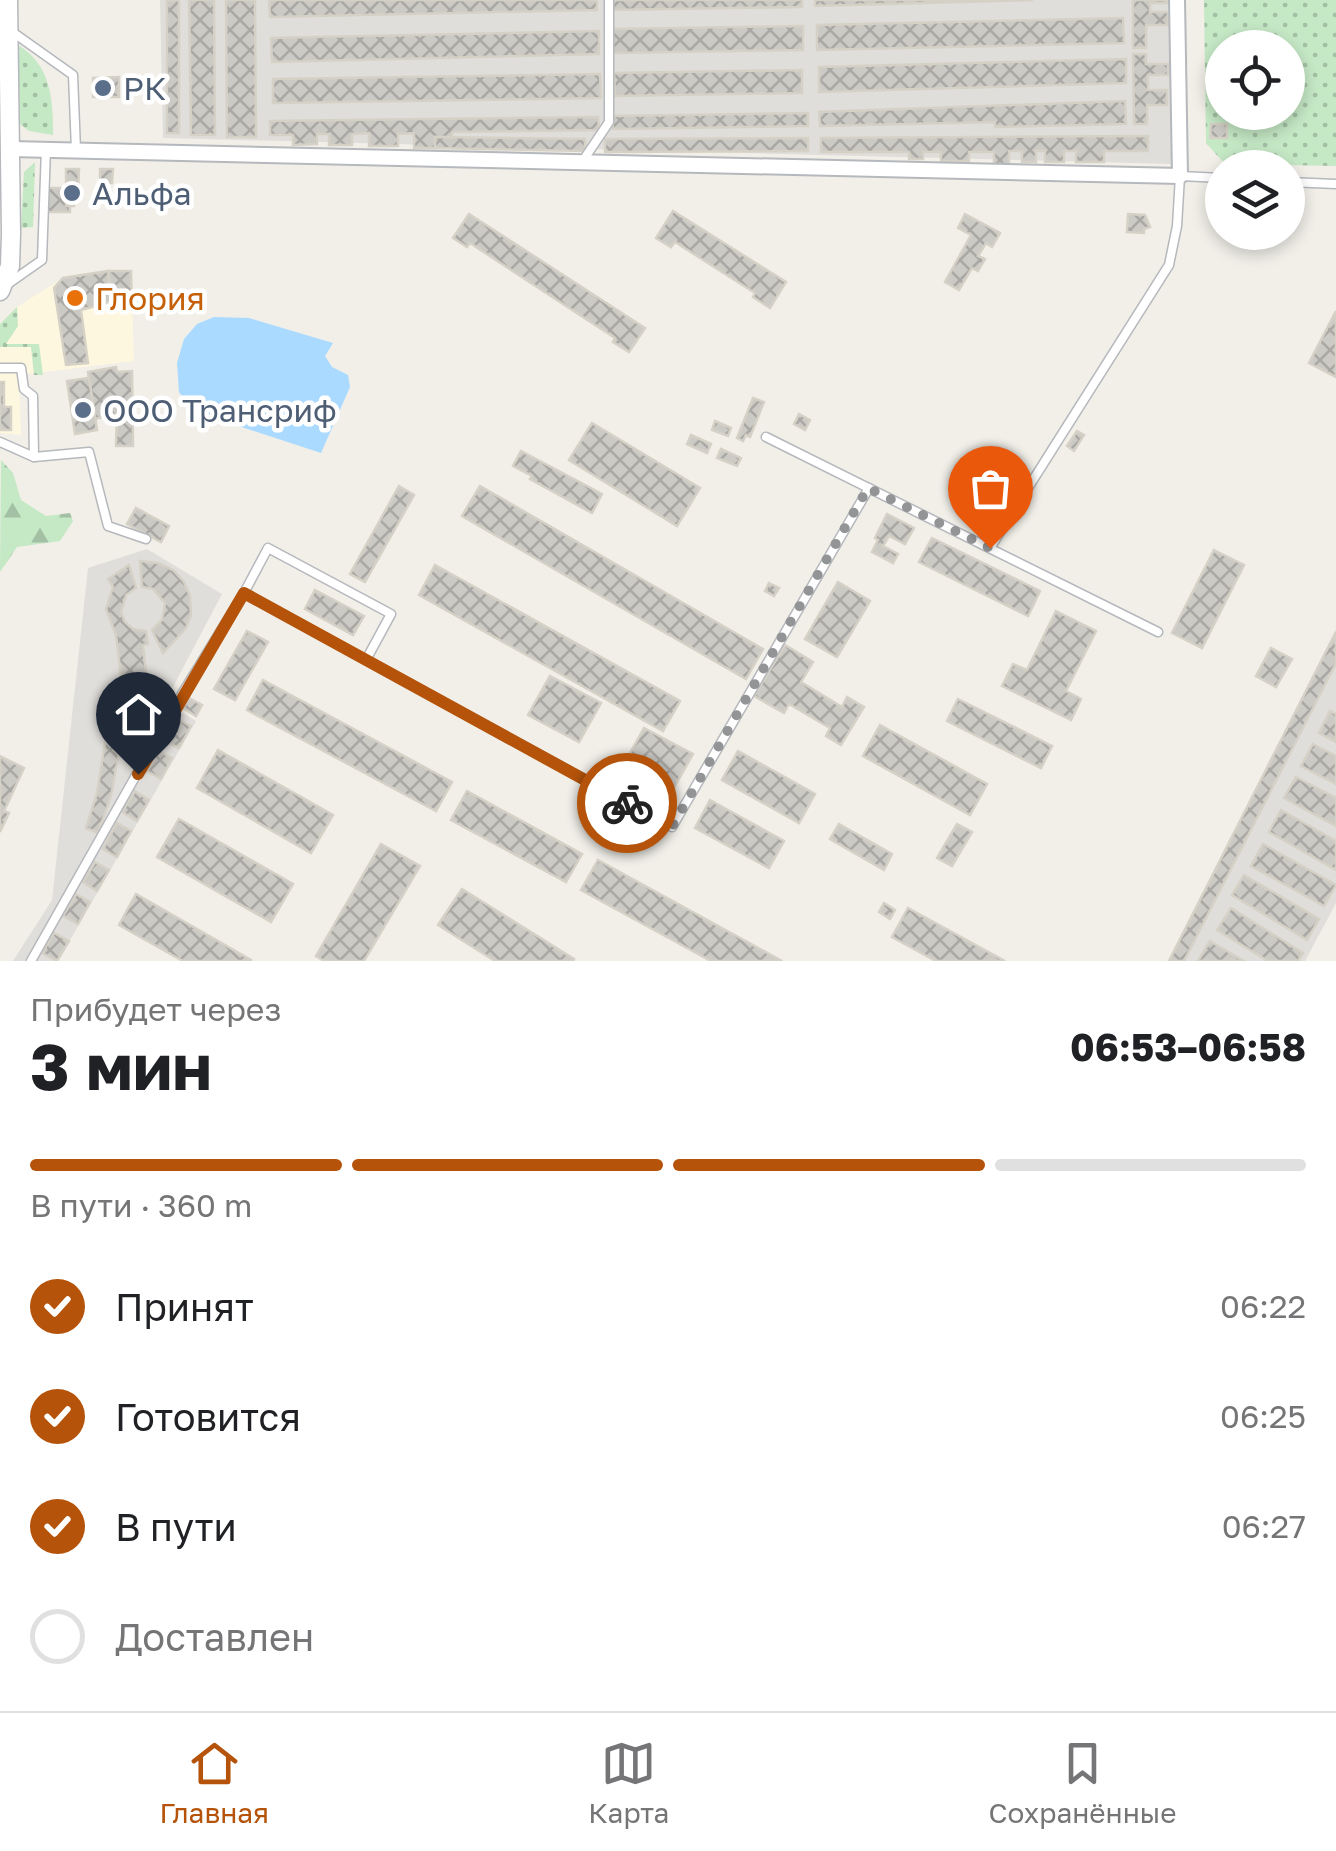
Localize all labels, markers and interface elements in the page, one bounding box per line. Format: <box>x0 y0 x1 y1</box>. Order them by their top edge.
map controls <box>1205 30 1305 250</box>
button: locate <box>1205 30 1305 130</box>
place label: РК <box>123 69 166 107</box>
marker: РК <box>92 77 114 99</box>
button: layers <box>1205 150 1305 250</box>
place label: Альфа <box>92 174 192 212</box>
marker: Альфа <box>61 182 83 204</box>
place label: Глория <box>95 279 205 317</box>
marker: Глория <box>64 287 86 309</box>
place label: ООО Трансриф <box>103 391 337 429</box>
marker: ООО Трансриф <box>72 399 94 421</box>
pin <box>948 446 1033 549</box>
icon: bag <box>963 461 1018 516</box>
pin <box>96 672 181 775</box>
icon: home <box>111 687 166 742</box>
courier <box>577 753 677 853</box>
icon: bike <box>600 776 655 831</box>
text: Прибудет через <box>30 990 281 1028</box>
text: 06:53–06:58 <box>1070 1024 1306 1069</box>
text: 3 мин <box>30 1026 212 1104</box>
text: В пути · 360 m <box>30 1186 252 1224</box>
icon: check <box>30 1279 85 1334</box>
text: Принят <box>115 1284 254 1329</box>
text: 06:22 <box>1220 1287 1306 1325</box>
icon: check <box>30 1389 85 1444</box>
text: Готовится <box>115 1394 301 1439</box>
text: 06:25 <box>1220 1397 1306 1435</box>
icon: check <box>30 1499 85 1554</box>
text: В пути <box>115 1504 237 1549</box>
text: 06:27 <box>1222 1507 1306 1545</box>
text: Доставлен <box>115 1614 314 1659</box>
tab: Главная <box>160 1736 269 1829</box>
tab: Карта <box>588 1736 669 1829</box>
tab: Сохранённые <box>989 1736 1176 1829</box>

